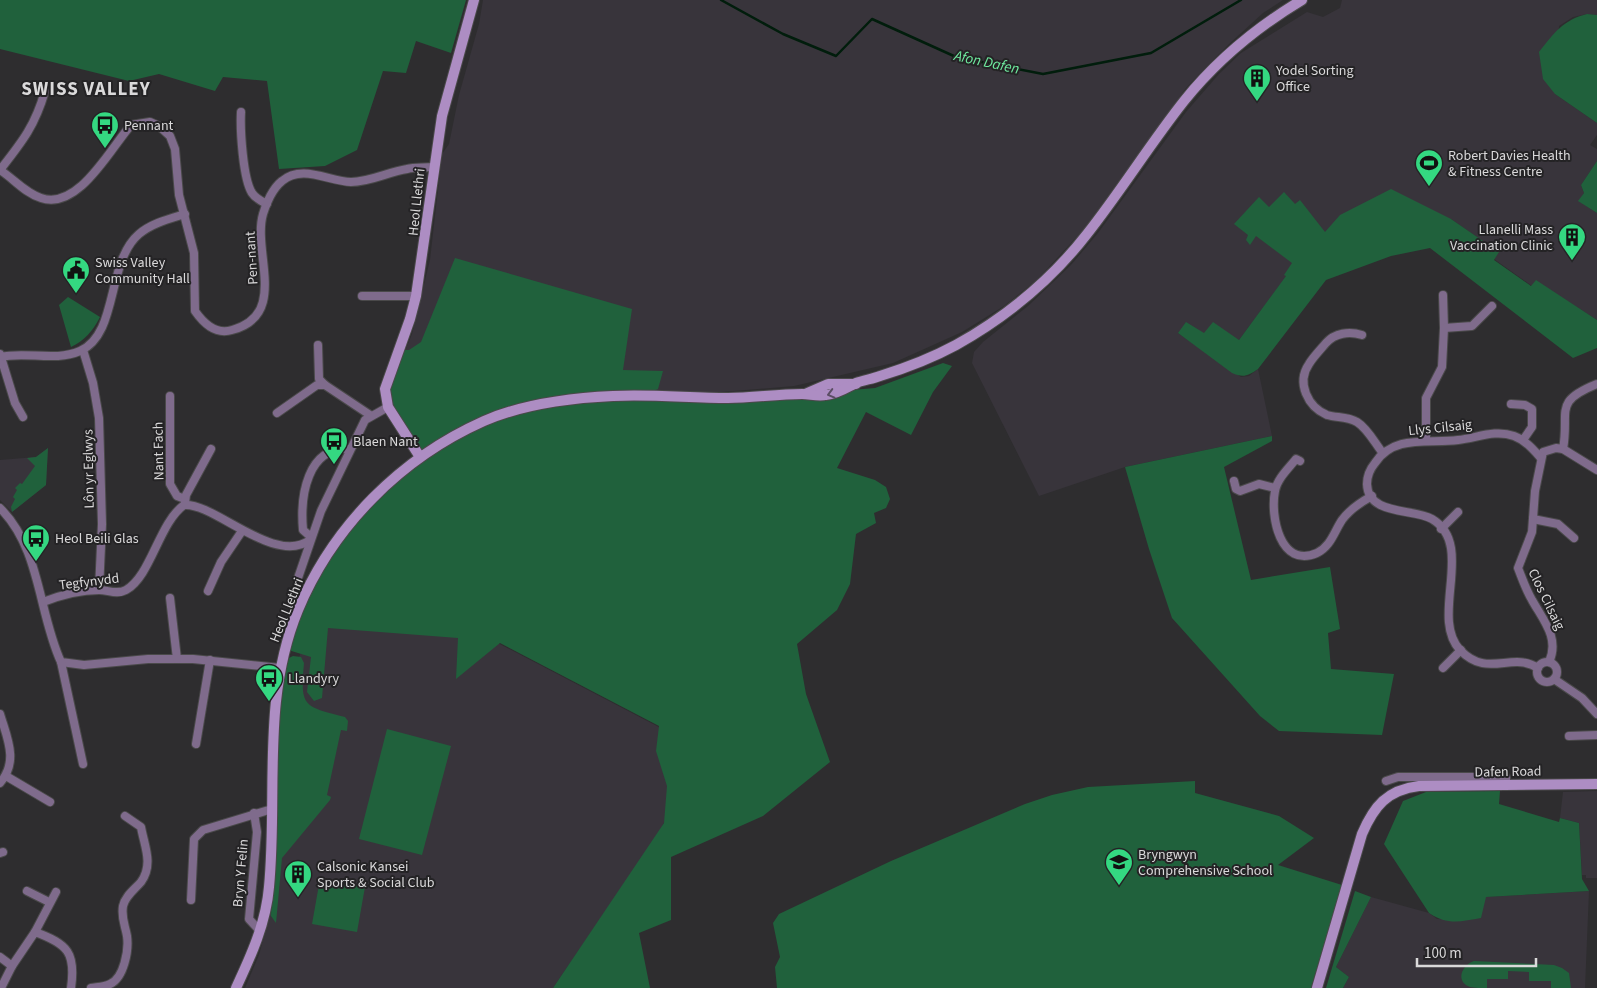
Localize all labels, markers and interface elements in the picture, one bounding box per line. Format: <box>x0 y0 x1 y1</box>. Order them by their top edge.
water label: Afon Dafen <box>951 45 1022 80</box>
place label: Yodel Sorting Office <box>1275 61 1354 97</box>
building icon: Yodel Sorting Office <box>1242 63 1272 102</box>
district label: SWISS VALLEY <box>21 76 151 103</box>
bus stop icon: Pennant <box>90 110 120 149</box>
place label: Pennant <box>124 116 174 136</box>
place label: Robert Davies Health & Fitness Centre <box>1448 146 1571 182</box>
sports icon: Robert Davies Health & Fitness Centre <box>1414 148 1444 187</box>
street label: Heol Llethri <box>404 167 430 237</box>
place label: Llanelli Mass Vaccination Clinic <box>1450 220 1554 256</box>
building icon: Llanelli Mass Vaccination Clinic <box>1557 222 1587 261</box>
street label: Pen-nant <box>241 230 263 285</box>
place label: Swiss Valley Community Hall <box>95 253 190 289</box>
public building icon: Swiss Valley Community Hall <box>61 255 91 294</box>
one-way arrow <box>827 388 835 399</box>
street label: Llys Cilsaig <box>1407 415 1473 441</box>
street label: Nant Fach <box>148 421 170 481</box>
bus stop icon: Blaen Nant <box>319 426 349 465</box>
street label: Lôn yr Eglwys <box>78 429 100 509</box>
place label: Blaen Nant <box>353 432 418 452</box>
bus stop icon: Heol Beili Glas <box>21 523 51 562</box>
place label: Heol Beili Glas <box>55 529 139 549</box>
street label: Clos Cilsaig <box>1523 565 1570 634</box>
street label: Tegfynydd <box>58 568 120 596</box>
street label: Heol Llethri <box>265 575 309 646</box>
bus stop icon: Llandyry <box>254 663 284 702</box>
place label: Llandyry <box>288 669 340 689</box>
street label: Dafen Road <box>1474 761 1542 783</box>
street label: Bryn Y Felin <box>228 838 254 908</box>
place label: Bryngwyn Comprehensive School <box>1138 845 1273 881</box>
school or university icon: Bryngwyn Comprehensive School <box>1104 847 1134 886</box>
place label: Calsonic Kansei Sports & Social Club <box>317 857 435 893</box>
building icon: Calsonic Kansei Sports & Social Club <box>283 859 313 898</box>
scale bar <box>1417 936 1536 968</box>
text: 100 m <box>1424 943 1462 964</box>

